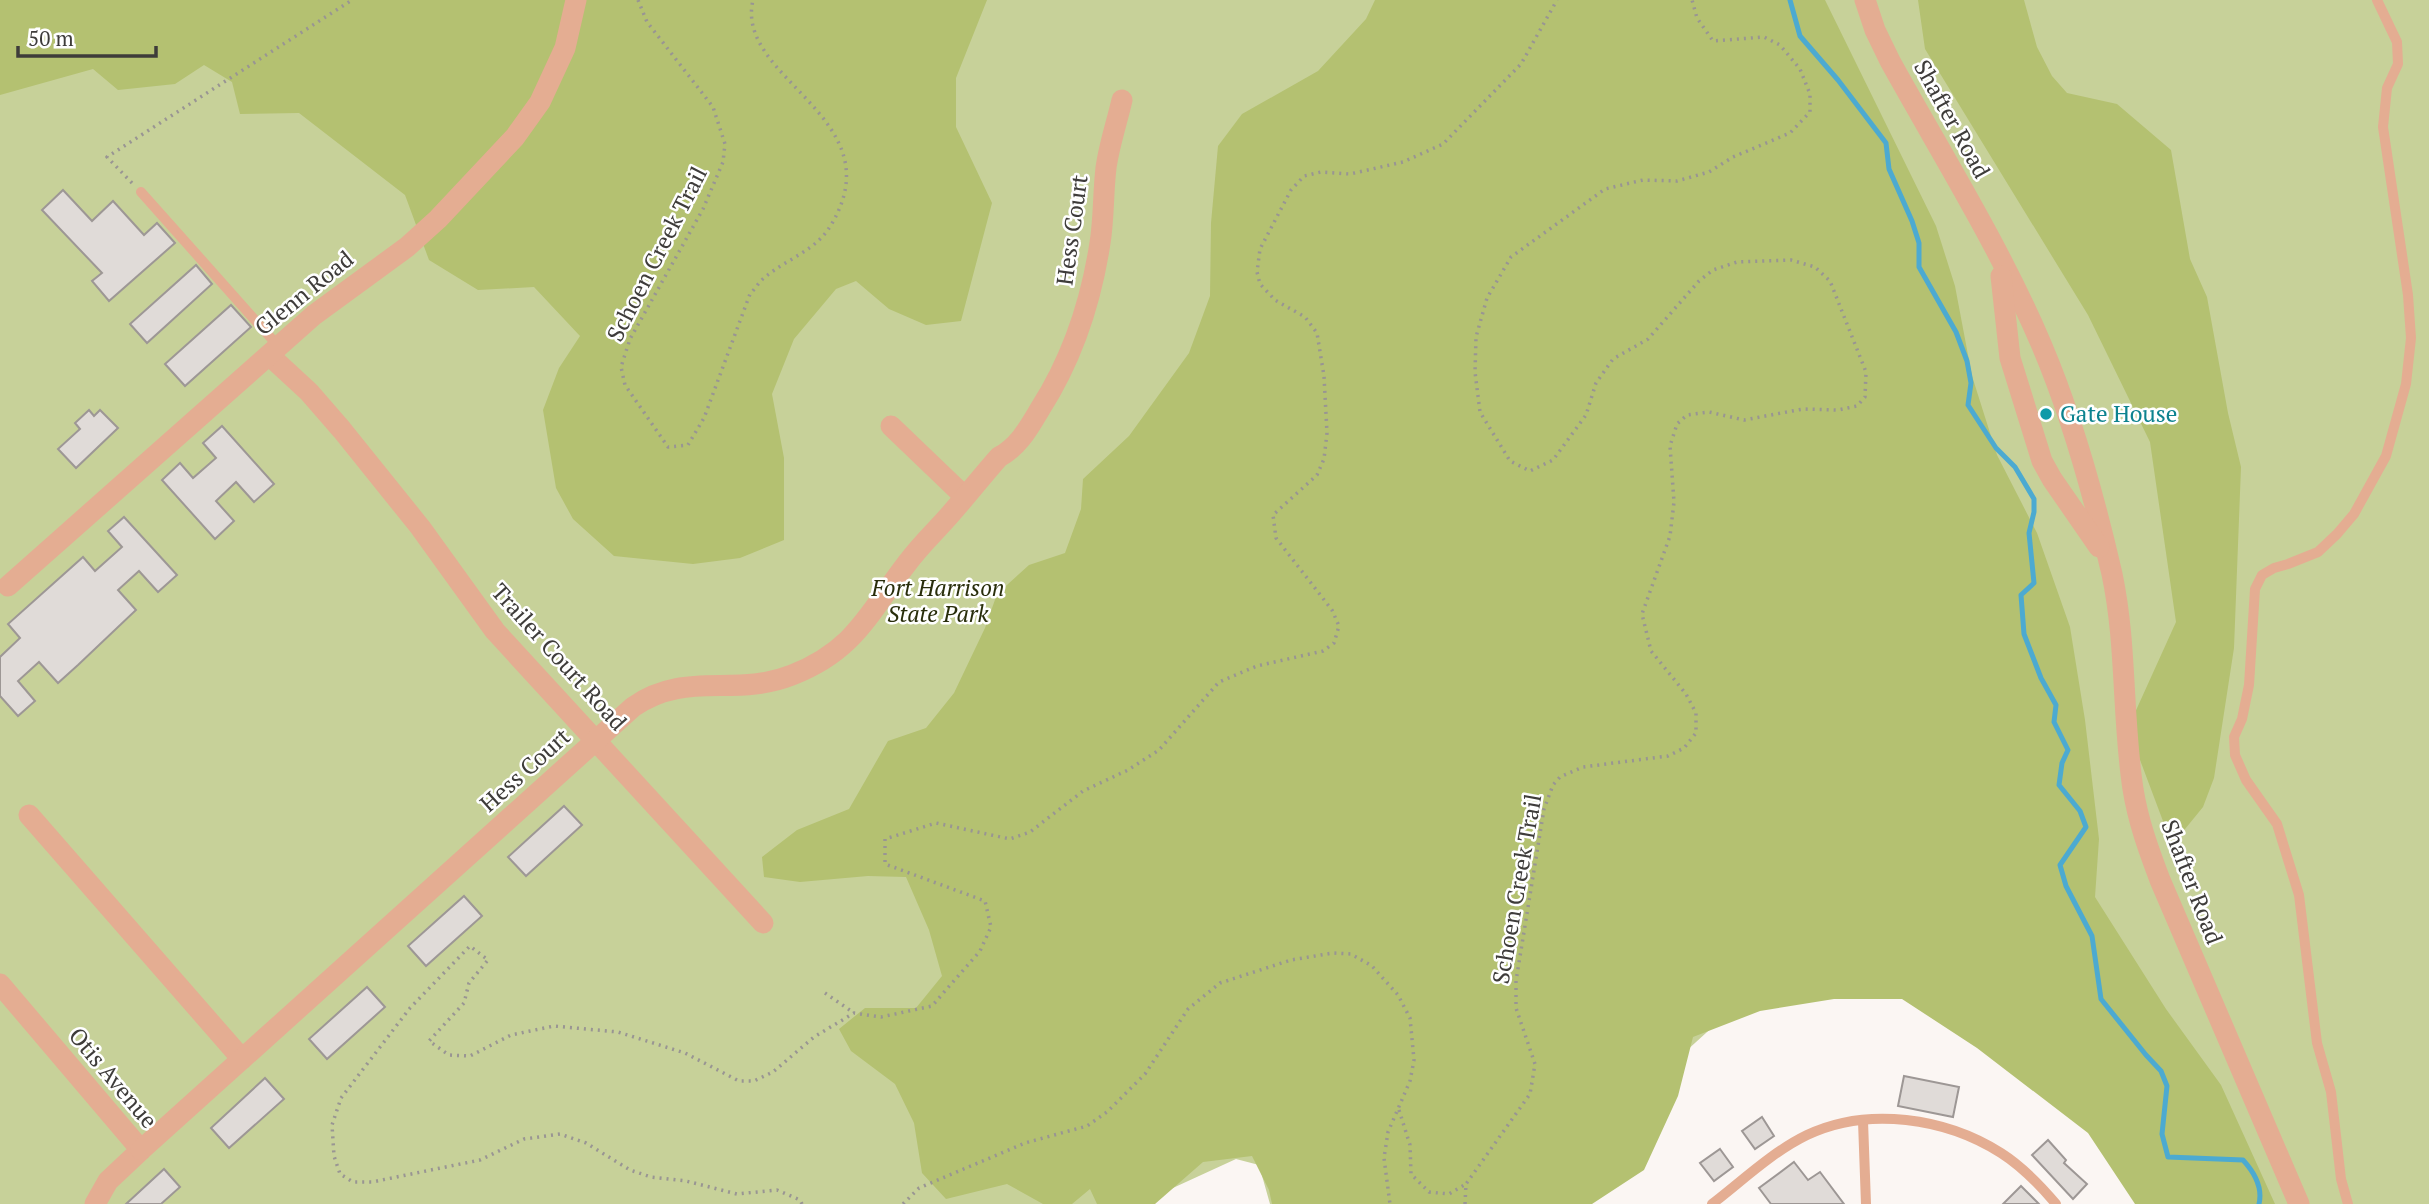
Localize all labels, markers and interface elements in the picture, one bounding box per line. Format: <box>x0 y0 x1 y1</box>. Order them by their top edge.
scale bar <box>18 14 156 58</box>
text: 50 m <box>28 24 74 52</box>
street label: Shafter Road <box>1907 54 1998 184</box>
street label: Schoen Creek Trail <box>599 161 714 346</box>
street label: Hess Court <box>1048 172 1095 287</box>
street label: Glenn Road <box>248 243 360 342</box>
place label: Gate House <box>2060 398 2177 429</box>
marker: Gate House <box>2038 406 2054 422</box>
park label: Fort Harrison State Park <box>870 572 1005 629</box>
street label: Trailer Court Road <box>485 576 634 737</box>
street label: Hess Court <box>473 721 577 818</box>
street label: Schoen Creek Trail <box>1485 792 1548 986</box>
street label: Shafter Road <box>2155 815 2230 949</box>
street label: Otis Avenue <box>62 1021 165 1135</box>

